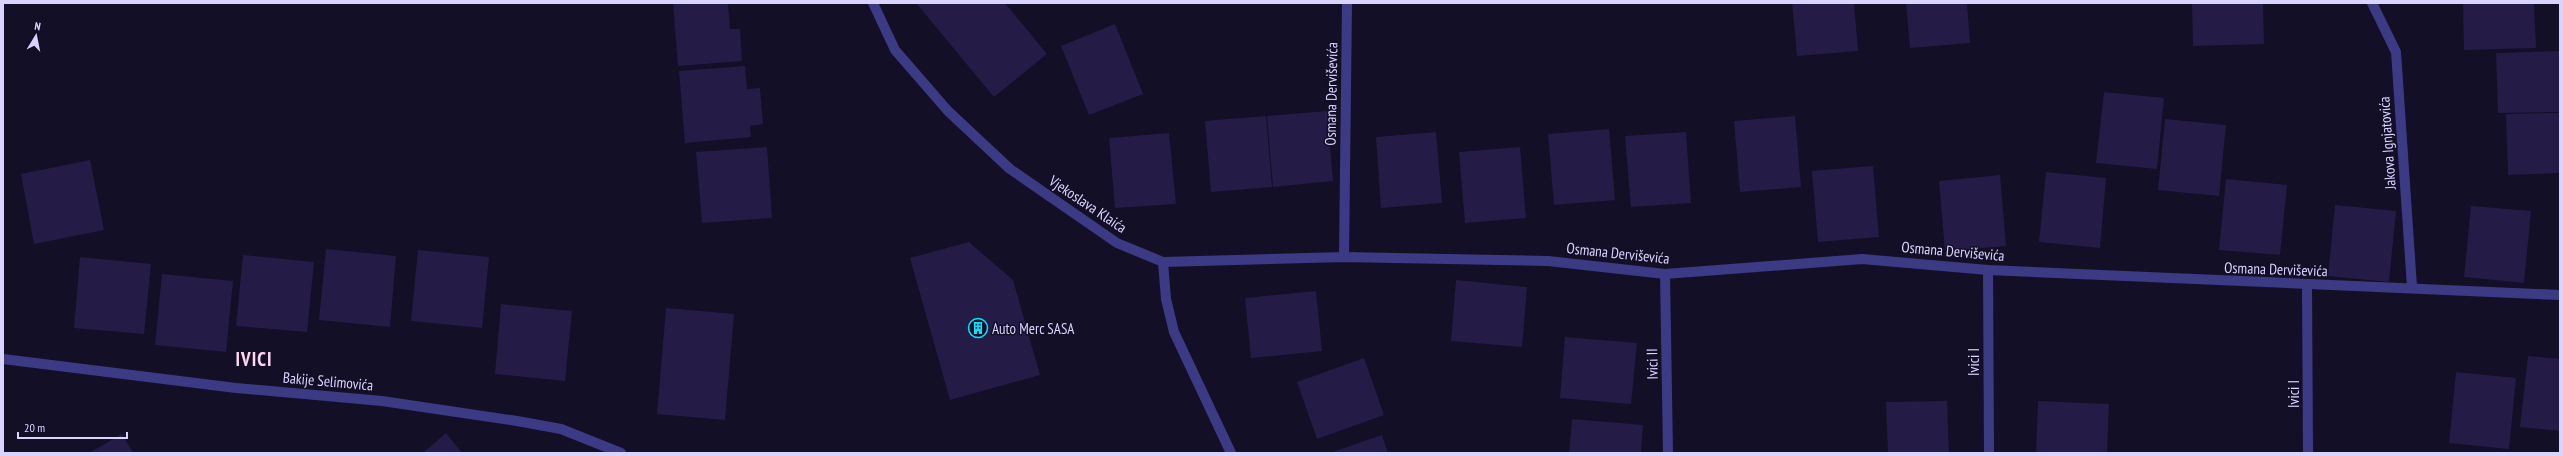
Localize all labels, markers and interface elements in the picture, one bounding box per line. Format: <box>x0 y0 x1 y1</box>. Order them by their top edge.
north arrow <box>16 16 56 56</box>
text: N <box>34 19 42 34</box>
street label: Osmana Derviševića <box>1321 42 1341 146</box>
street label: Jakova Ignjatovića <box>2374 96 2400 191</box>
street label: Vjekoslava Klaića <box>1045 171 1130 237</box>
street label: Osmana Derviševića <box>1901 237 2005 265</box>
street label: Osmana Derviševića <box>1566 238 1670 268</box>
street label: Osmana Derviševića <box>2224 258 2328 280</box>
building icon: Auto Merc SASA <box>967 317 989 339</box>
place label: Auto Merc SASA <box>992 319 1075 338</box>
district label: IVICI <box>236 347 272 371</box>
street label: Ivici II <box>1642 348 1662 380</box>
street label: Ivici I <box>1964 348 1983 376</box>
street label: Bakije Selimovića <box>282 368 374 394</box>
street label: Ivici I <box>2284 380 2303 408</box>
scale bar <box>18 414 127 440</box>
text: 20 m <box>24 420 45 435</box>

